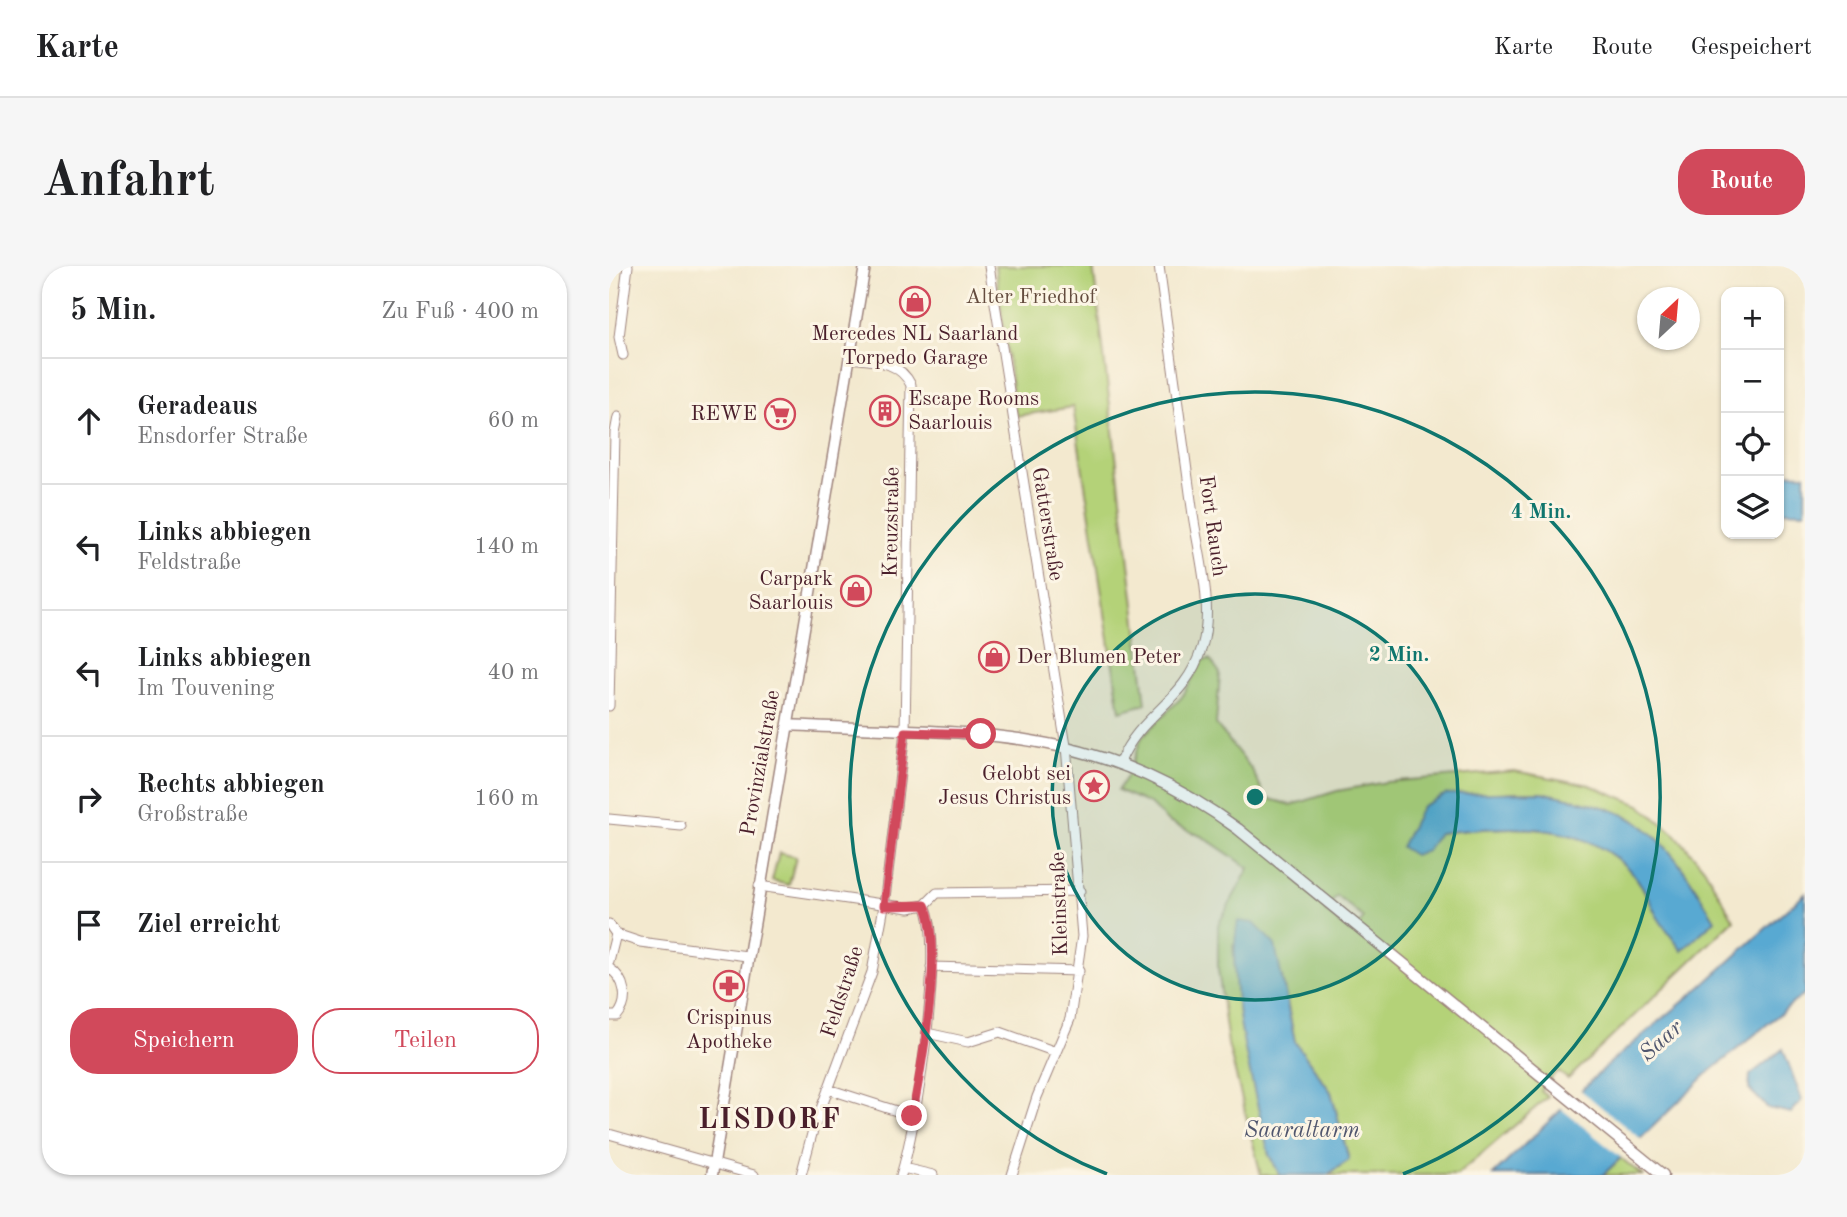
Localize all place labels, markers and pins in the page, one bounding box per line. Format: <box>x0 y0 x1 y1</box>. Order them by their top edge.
shop icon: Mercedes NL Saarland Torpedo Garage <box>898 285 932 319</box>
place label: Mercedes NL Saarland Torpedo Garage <box>811 324 1019 369</box>
place label: Escape Rooms Saarlouis <box>908 389 1039 434</box>
building icon: Escape Rooms Saarlouis <box>868 394 902 428</box>
supermarket icon: REWE <box>763 397 797 431</box>
place label: REWE <box>691 404 757 425</box>
place label: Carpark Saarlouis <box>749 569 833 614</box>
shop icon: Carpark Saarlouis <box>839 574 873 608</box>
shop icon: Der Blumen Peter <box>977 640 1011 674</box>
place label: Der Blumen Peter <box>1017 647 1181 668</box>
place label: Gelobt sei Jesus Christus <box>938 764 1071 809</box>
place icon: Gelobt sei Jesus Christus <box>1077 769 1111 803</box>
centre of rings <box>1243 785 1267 809</box>
pharmacy icon: Crispinus Apotheke <box>712 969 746 1003</box>
place label: Crispinus Apotheke <box>686 1008 772 1053</box>

